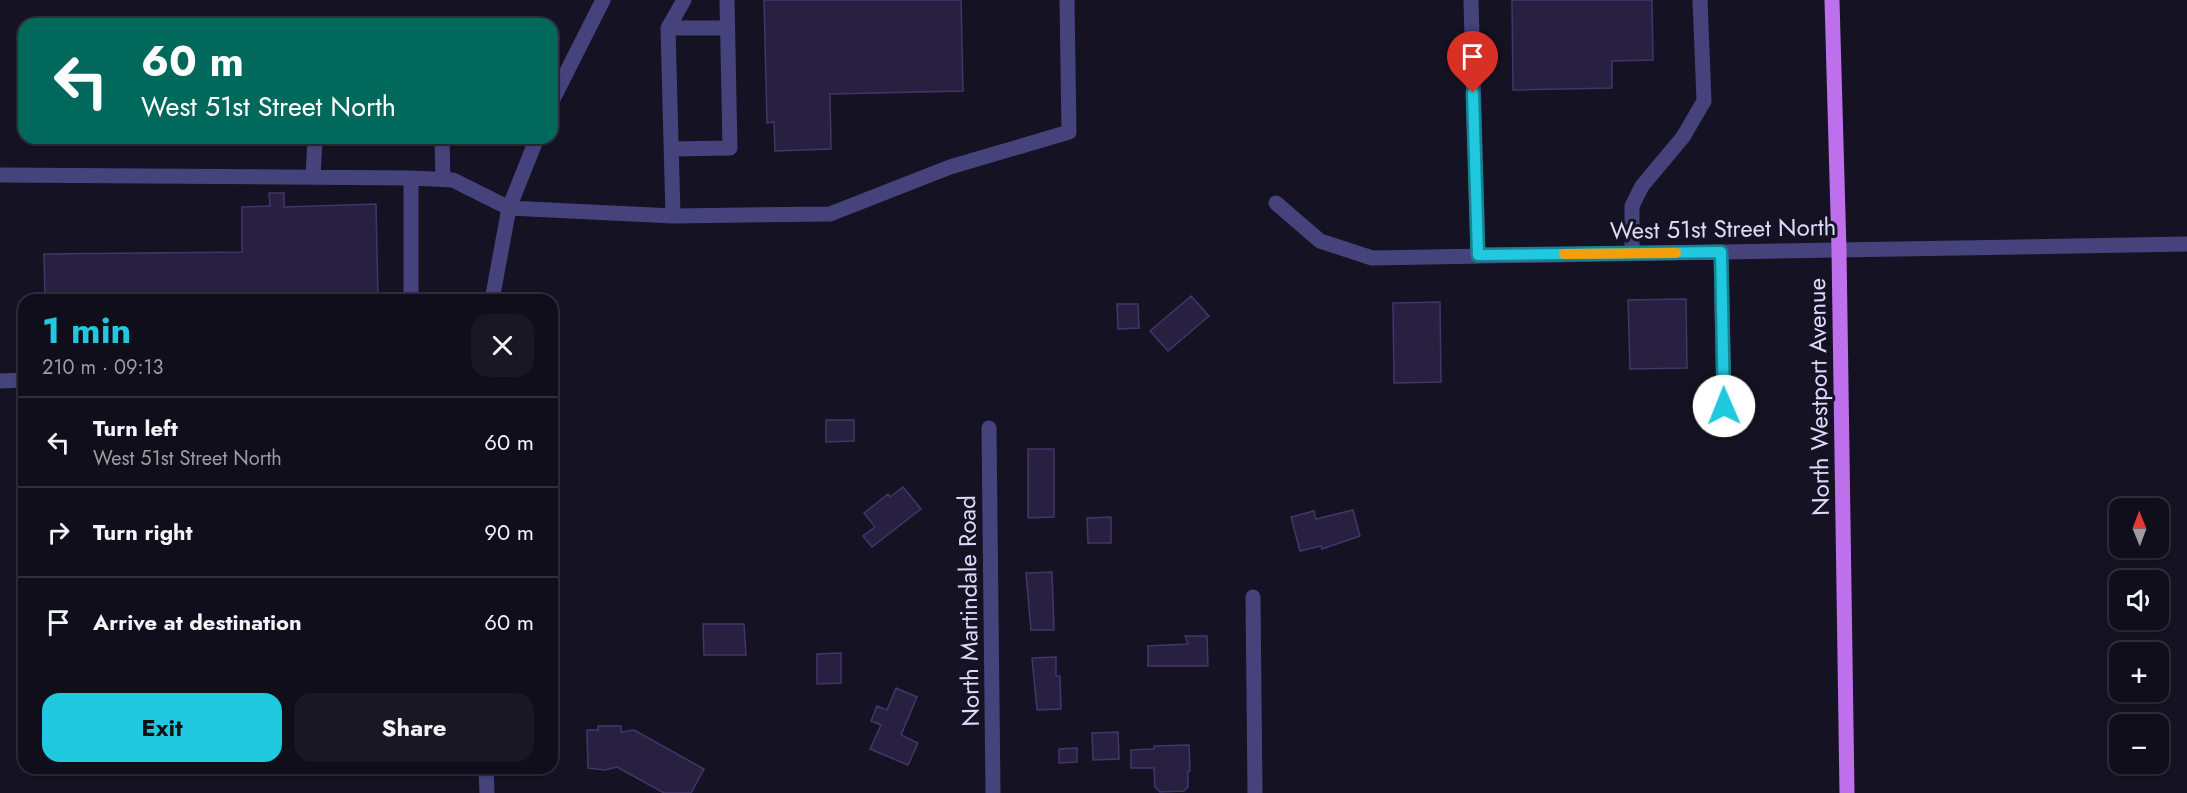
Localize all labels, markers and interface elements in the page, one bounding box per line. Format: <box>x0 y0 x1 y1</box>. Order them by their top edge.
text: 60 m <box>141 31 244 92</box>
pin <box>1447 31 1498 93</box>
icon: arrive <box>1456 40 1489 73</box>
icon: left <box>42 42 120 120</box>
text: West 51st Street North <box>141 87 396 126</box>
street label: West 51st Street North <box>1609 209 1837 248</box>
street label: North Westport Avenue <box>1799 278 1838 516</box>
text: 1 min <box>42 304 131 356</box>
button: close <box>471 314 534 377</box>
text: 210 m · 09:13 <box>42 353 163 382</box>
position arrow <box>1692 374 1756 438</box>
text: Turn left <box>93 412 178 444</box>
icon: left <box>42 426 75 459</box>
text: 60 m <box>484 426 534 458</box>
text: West 51st Street North <box>93 444 282 473</box>
street label: North Martindale Road <box>949 495 988 727</box>
north arrow <box>2109 498 2169 558</box>
map controls <box>2109 498 2169 774</box>
icon: right <box>42 516 75 549</box>
text: Turn right <box>93 516 193 548</box>
text: 90 m <box>484 516 534 548</box>
button: sound <box>2109 570 2169 630</box>
icon: arrive <box>42 606 75 639</box>
text: Arrive at destination <box>93 606 302 638</box>
text: 60 m <box>484 606 534 638</box>
button: + <box>2109 642 2169 702</box>
button: Exit <box>42 693 282 762</box>
button: Share <box>294 693 534 762</box>
button: − <box>2109 714 2169 774</box>

